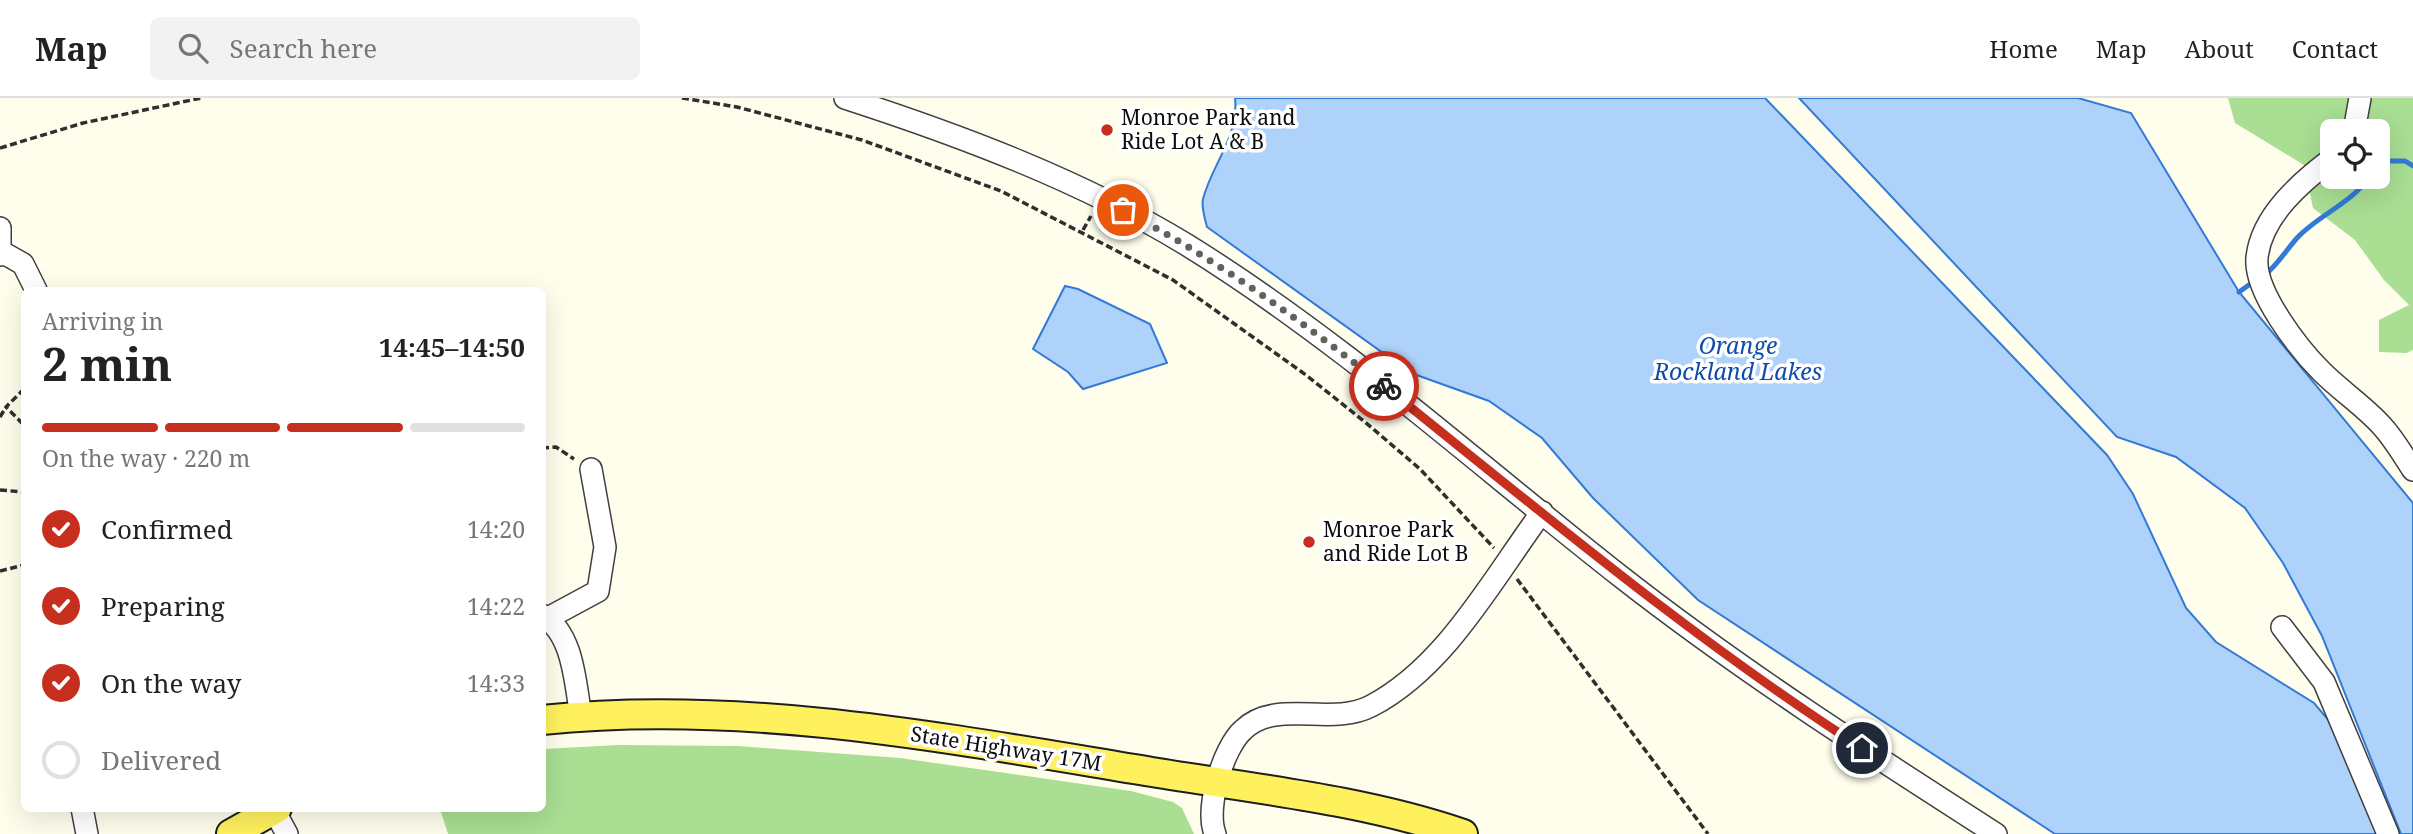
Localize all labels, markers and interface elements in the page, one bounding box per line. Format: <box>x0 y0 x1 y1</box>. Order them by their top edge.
search box <box>150 17 640 80</box>
text: Map <box>35 26 108 71</box>
icon: search <box>174 29 212 67</box>
text: Search here <box>230 30 377 66</box>
text: Home <box>1989 32 2058 65</box>
text: Map <box>2096 32 2147 65</box>
text: About <box>2185 32 2254 65</box>
text: Contact <box>2292 32 2378 65</box>
place label: Monroe Park and Ride Lot A & B <box>1121 103 1296 155</box>
map controls <box>2320 119 2390 189</box>
button: locate <box>2320 119 2390 189</box>
marker: Monroe Park and Ride Lot A & B <box>1099 122 1115 138</box>
pin <box>1093 180 1153 240</box>
icon: bag <box>1104 191 1142 229</box>
text: Arriving in <box>42 305 163 337</box>
text: 14:45–14:50 <box>379 329 525 365</box>
water label: Orange Rockland Lakes <box>1653 329 1823 387</box>
text: 2 min <box>42 332 172 394</box>
courier <box>1349 351 1419 421</box>
icon: bike <box>1365 367 1403 405</box>
text: On the way · 220 m <box>42 442 250 474</box>
icon: check <box>42 510 80 548</box>
text: Confirmed <box>101 511 233 547</box>
text: 14:20 <box>467 513 525 545</box>
place label: Monroe Park and Ride Lot B <box>1323 515 1469 567</box>
marker: Monroe Park and Ride Lot B <box>1301 534 1317 550</box>
icon: check <box>42 587 80 625</box>
text: Preparing <box>101 588 225 624</box>
text: 14:22 <box>467 590 525 622</box>
icon: check <box>42 664 80 702</box>
text: On the way <box>101 665 241 701</box>
text: 14:33 <box>467 667 525 699</box>
pin <box>1832 718 1892 778</box>
street label: State Highway 17M <box>909 719 1104 777</box>
icon: home <box>1843 729 1881 767</box>
text: Delivered <box>101 742 221 778</box>

